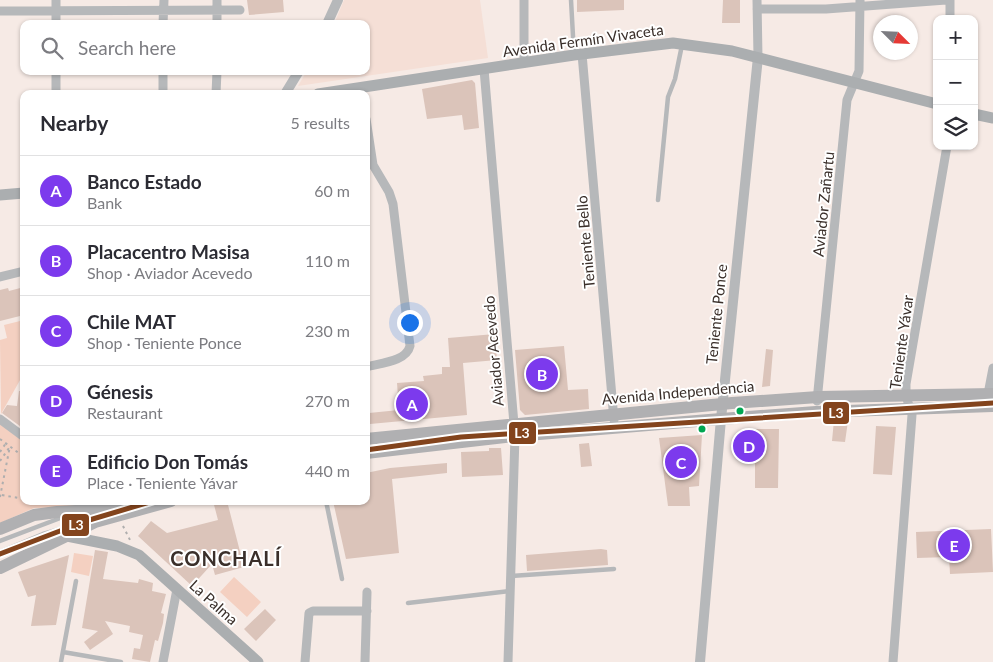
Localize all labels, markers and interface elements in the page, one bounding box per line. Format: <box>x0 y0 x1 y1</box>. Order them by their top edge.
north arrow <box>873 15 918 60</box>
map controls <box>933 15 978 150</box>
button: + <box>933 15 978 60</box>
search box <box>20 20 370 75</box>
street label: Avenida Fermín Vivaceta <box>502 20 664 60</box>
icon: search <box>38 34 66 62</box>
text: Search here <box>78 36 176 59</box>
button: − <box>933 60 978 105</box>
button: layers <box>933 105 978 150</box>
text: Nearby <box>40 110 108 135</box>
text: 5 results <box>290 113 350 132</box>
street label: Aviador Zañartu <box>809 150 837 258</box>
text: Banco Estado <box>87 170 202 193</box>
text: A <box>50 181 62 200</box>
text: 60 m <box>314 181 350 200</box>
text: Bank <box>87 193 122 212</box>
street label: Teniente Bello <box>572 195 598 289</box>
text: Placacentro Masisa <box>87 240 250 263</box>
text: B <box>51 251 61 270</box>
text: 110 m <box>305 251 350 270</box>
text: Shop · Aviador Acevedo <box>87 263 253 282</box>
street label: Teniente Ponce <box>702 263 730 365</box>
street label: Teniente Yávar <box>885 293 917 390</box>
street label: Aviador Acevedo <box>479 295 507 407</box>
text: Chile MAT <box>87 310 176 333</box>
your location <box>397 310 423 336</box>
text: C <box>51 321 61 340</box>
text: 230 m <box>305 321 350 340</box>
text: Shop · Teniente Ponce <box>87 333 242 352</box>
pin: B <box>526 355 558 393</box>
street label: Avenida Independencia <box>601 376 755 408</box>
text: Génesis <box>87 380 153 403</box>
pin: A <box>396 385 428 423</box>
text: D <box>50 391 62 410</box>
text: 270 m <box>305 391 350 410</box>
line badge: L3 <box>822 401 850 425</box>
text: Restaurant <box>87 403 163 422</box>
text: L3 <box>828 404 844 421</box>
unlabelled marker <box>735 406 745 416</box>
line badge: L3 <box>508 421 537 445</box>
text: L3 <box>514 424 530 441</box>
unlabelled marker <box>697 424 707 434</box>
pin: D <box>733 427 765 465</box>
pin: C <box>665 443 697 481</box>
text: Edificio Don Tomás <box>87 450 248 473</box>
text: E <box>51 461 61 480</box>
text: 440 m <box>305 461 350 480</box>
text: Place · Teniente Yávar <box>87 473 238 492</box>
line badge: L3 <box>61 513 90 537</box>
text: L3 <box>68 516 84 533</box>
pin: E <box>938 526 970 564</box>
district label: CONCHALÍ <box>170 546 283 570</box>
street label: La Palma <box>186 576 242 628</box>

